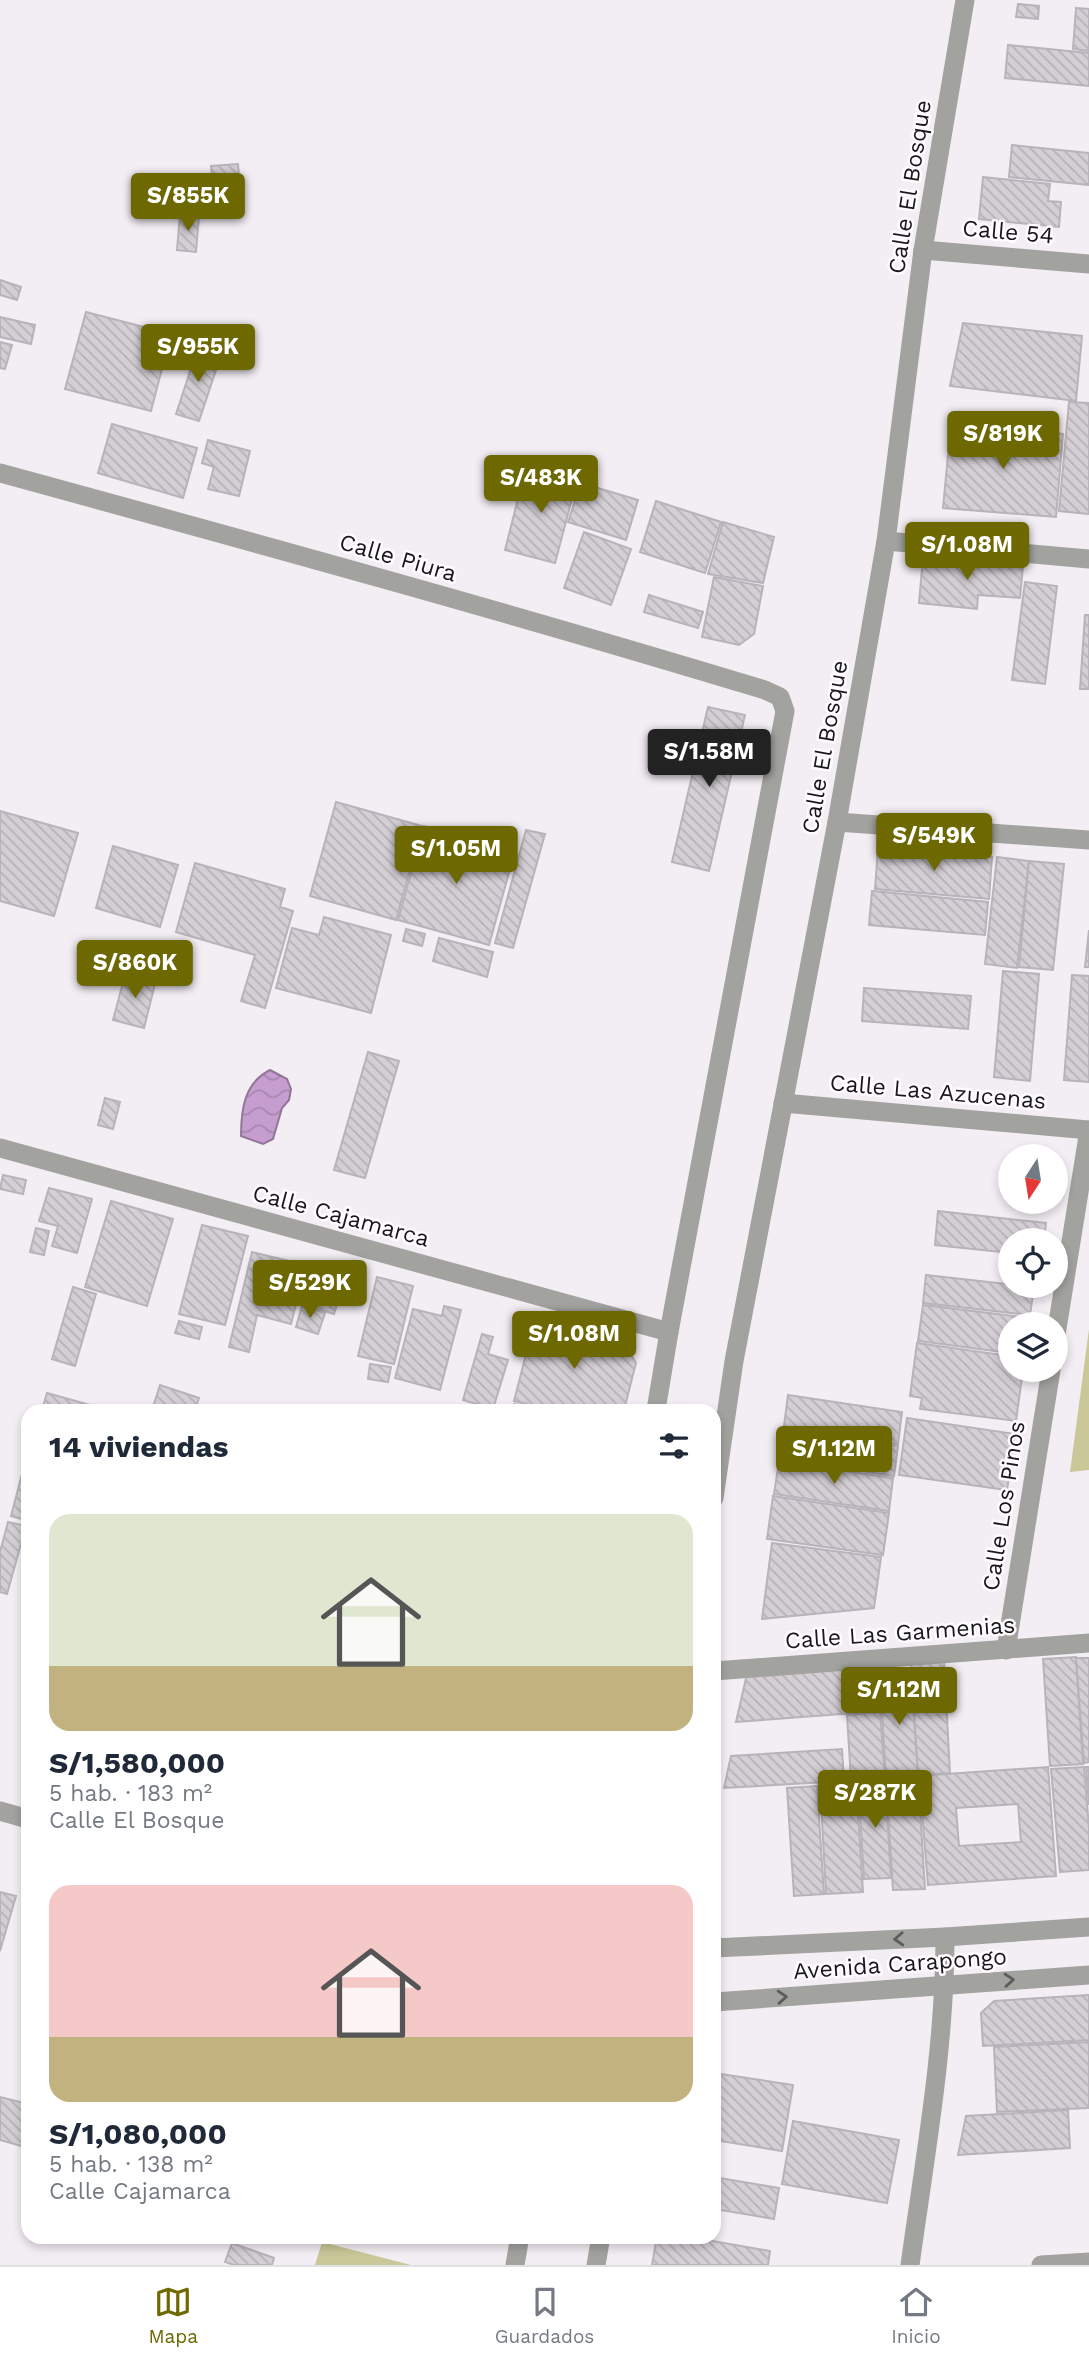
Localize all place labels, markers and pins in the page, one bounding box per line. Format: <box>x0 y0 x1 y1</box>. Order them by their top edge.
pin: S/855K <box>131 174 245 233</box>
pin: S/955K <box>141 324 255 384</box>
pin: S/819K <box>946 412 1060 471</box>
pin: S/483K <box>484 456 598 515</box>
pin: S/1.08M <box>902 522 1032 582</box>
pin: S/1.58M <box>644 730 774 789</box>
pin: S/549K <box>877 814 991 873</box>
pin: S/1.05M <box>391 826 521 886</box>
pin: S/860K <box>78 940 192 1000</box>
pin: S/529K <box>253 1260 367 1320</box>
pin: S/1.08M <box>509 1312 639 1371</box>
pin: S/1.12M <box>769 1426 899 1486</box>
pin: S/1.12M <box>834 1668 964 1727</box>
pin: S/287K <box>818 1770 932 1830</box>

